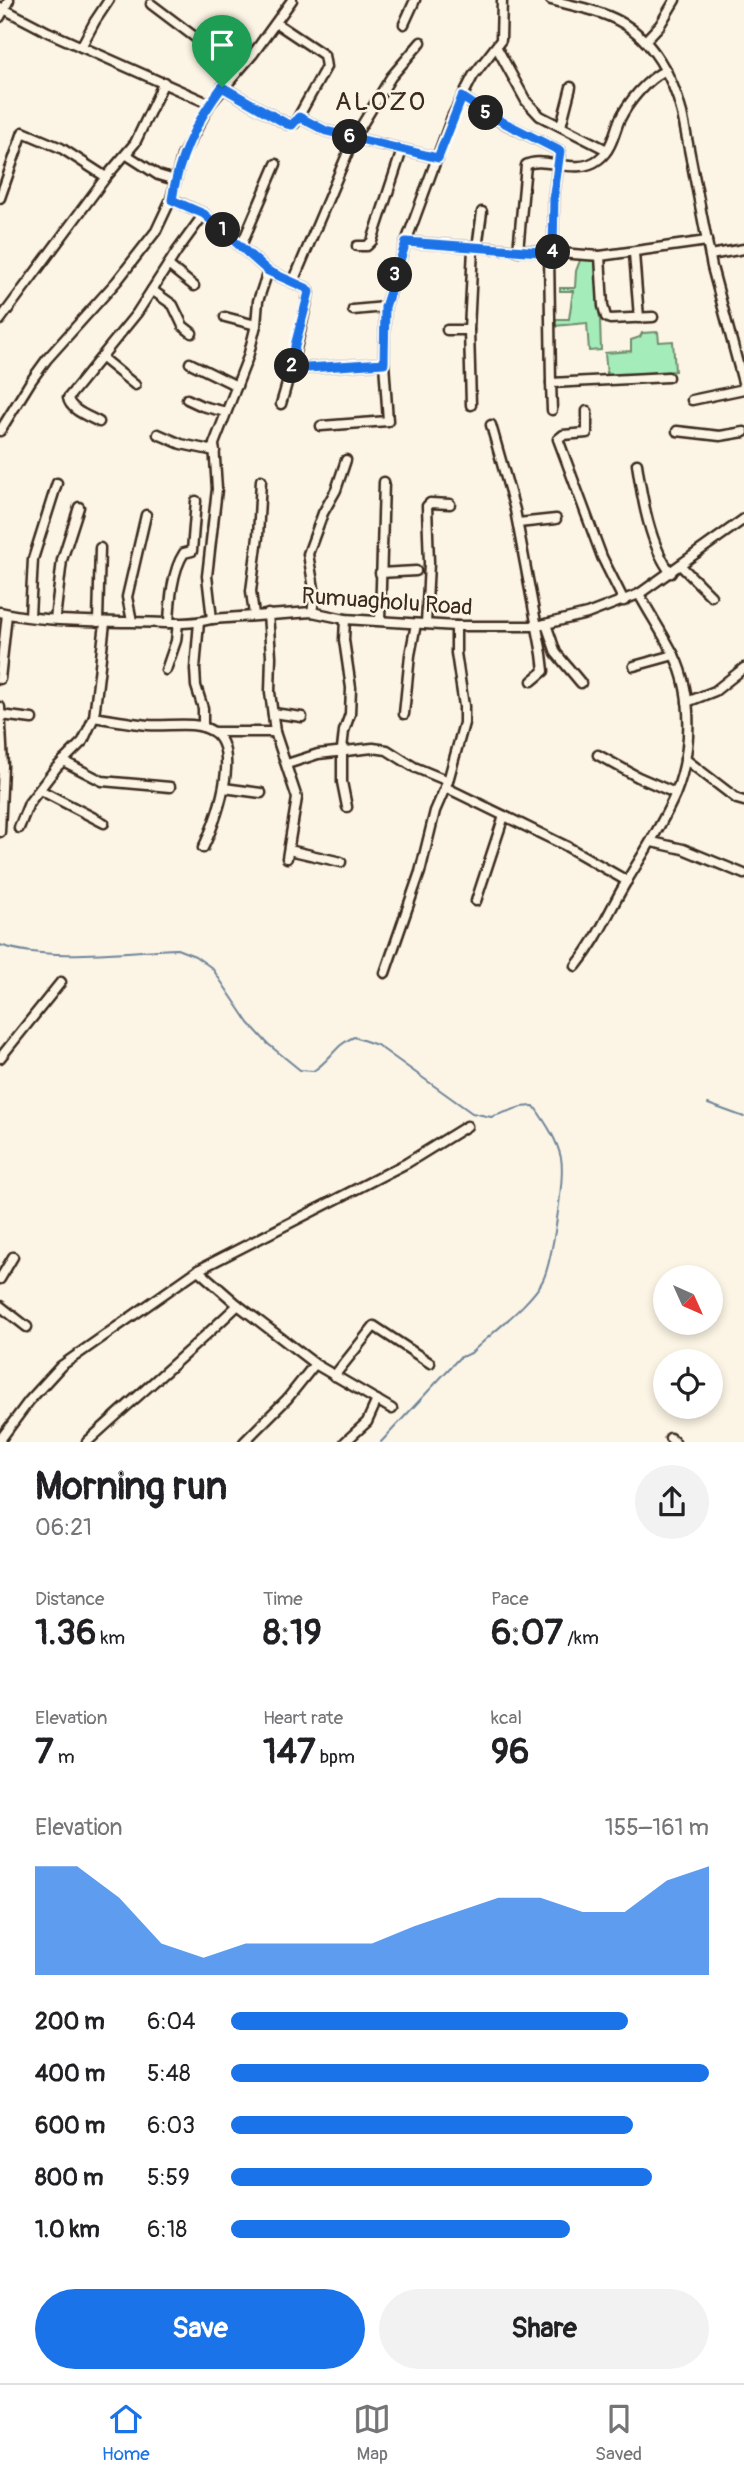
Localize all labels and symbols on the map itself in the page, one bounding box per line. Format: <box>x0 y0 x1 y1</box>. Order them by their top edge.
pin <box>192 15 252 87</box>
district label: ALOZO <box>335 86 427 118</box>
pin: 5 <box>468 96 504 130</box>
pin: 6 <box>332 120 368 154</box>
pin: 1 <box>206 212 241 247</box>
pin: 4 <box>536 234 570 270</box>
pin: 3 <box>378 258 412 292</box>
pin: 2 <box>274 348 310 384</box>
street label: Rumuagholu Road <box>300 581 474 622</box>
north arrow <box>653 1265 723 1335</box>

